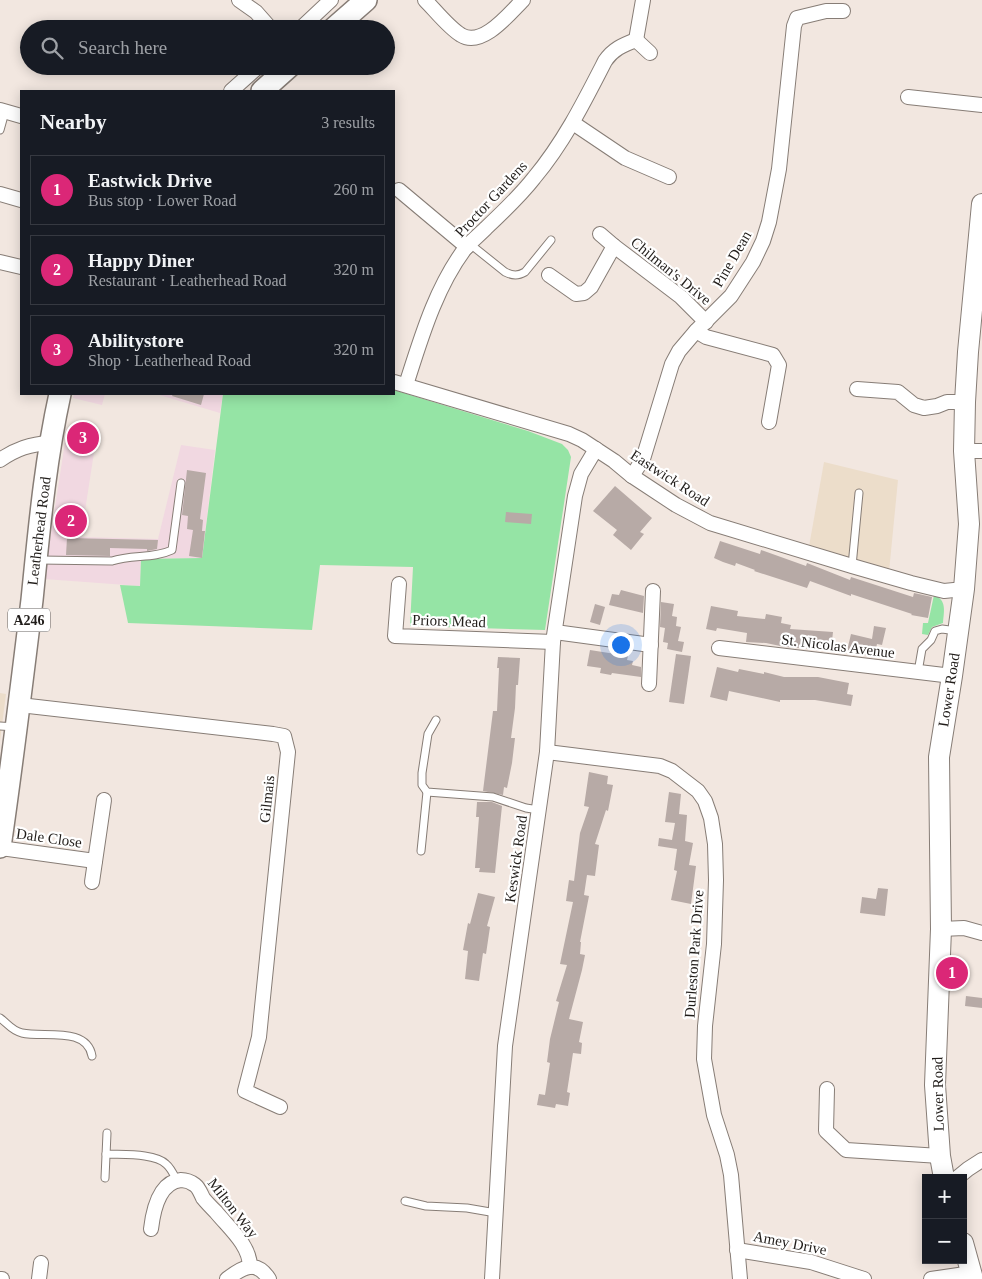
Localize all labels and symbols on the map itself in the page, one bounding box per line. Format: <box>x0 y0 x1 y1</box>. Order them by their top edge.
street label: Proctor Gardens <box>452 158 530 240</box>
street label: Pine Dean <box>710 228 755 290</box>
street label: Chilman's Drive <box>628 234 714 308</box>
pin: 3 <box>67 419 99 457</box>
street label: Eastwick Road <box>628 447 713 510</box>
street label: Leatherhead Road <box>24 475 54 586</box>
pin: 2 <box>55 502 87 540</box>
road number: A246 <box>8 608 50 632</box>
street label: Priors Mead <box>412 612 487 630</box>
street label: St. Nicolas Avenue <box>780 631 896 661</box>
your location <box>608 632 634 658</box>
street label: Lower Road <box>935 651 963 728</box>
street label: Gilmais <box>257 774 277 823</box>
street label: Keswick Road <box>502 814 530 904</box>
street label: Dale Close <box>15 825 83 851</box>
street label: Durleston Park Drive <box>682 889 706 1019</box>
pin: 1 <box>936 954 968 992</box>
street label: Lower Road <box>929 1056 947 1131</box>
street label: Milton Way <box>205 1175 262 1241</box>
street label: Amey Drive <box>752 1228 828 1258</box>

